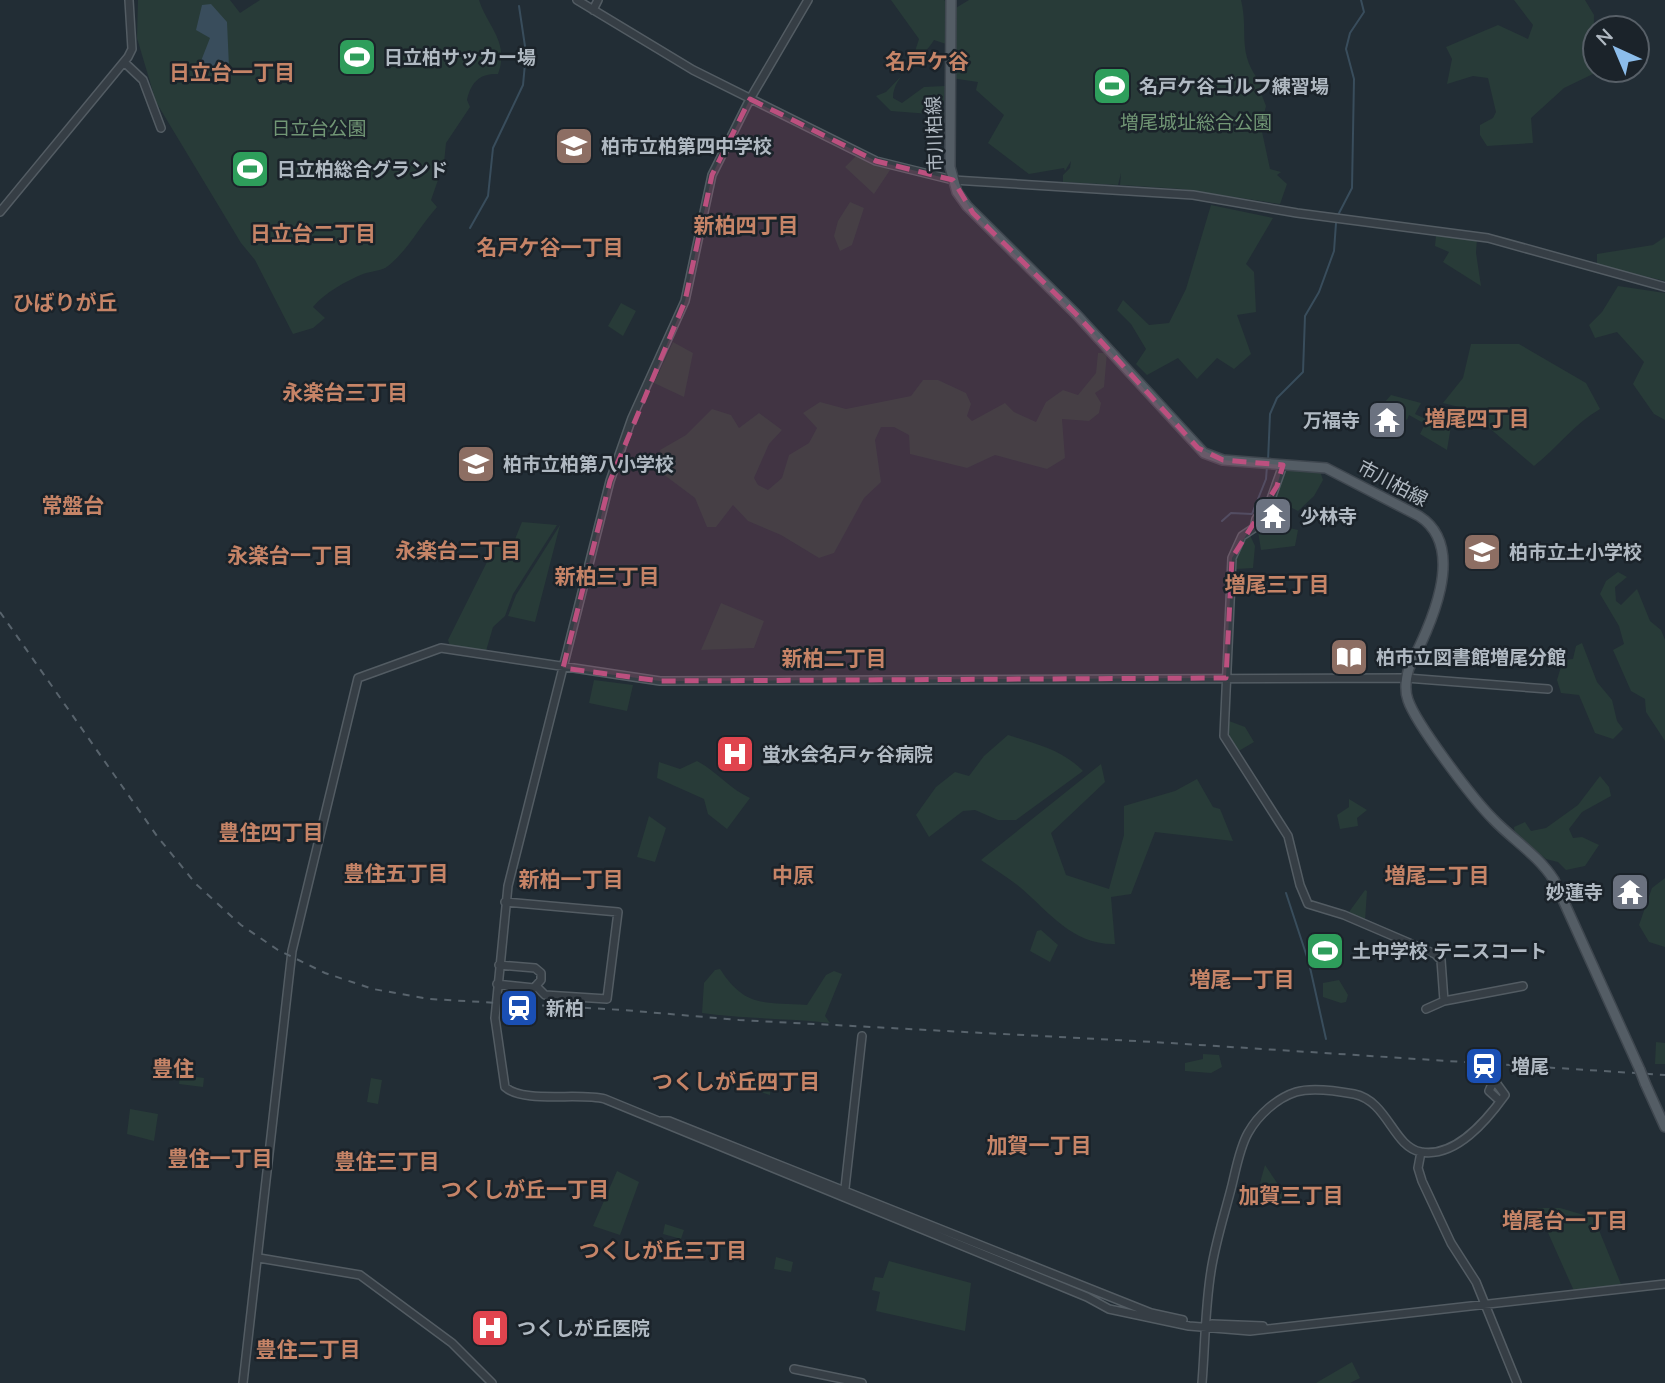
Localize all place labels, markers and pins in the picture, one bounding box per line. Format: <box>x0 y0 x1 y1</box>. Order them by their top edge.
sports icon: 日立柏サッカー場 <box>336 36 378 78</box>
place label: 日立柏サッカー場 <box>384 45 536 71</box>
sports icon: 名戸ケ谷ゴルフ練習場 <box>1091 65 1133 107</box>
place label: 名戸ケ谷ゴルフ練習場 <box>1139 74 1329 100</box>
school or university icon: 柏市立柏第四中学校 <box>553 125 595 167</box>
place label: 柏市立柏第四中学校 <box>601 134 772 160</box>
sports icon: 日立柏総合グランド <box>229 148 271 190</box>
place label: 日立柏総合グランド <box>277 157 448 183</box>
temple icon: 万福寺 <box>1366 399 1408 441</box>
place label: 万福寺 <box>1303 408 1360 434</box>
school or university icon: 柏市立柏第八小学校 <box>455 443 497 485</box>
place label: 柏市立柏第八小学校 <box>503 452 674 478</box>
temple icon: 少林寺 <box>1252 495 1294 537</box>
place label: 少林寺 <box>1300 504 1357 530</box>
school or university icon: 柏市立土小学校 <box>1461 531 1503 573</box>
place label: 柏市立土小学校 <box>1509 540 1642 566</box>
library icon: 柏市立図書館増尾分館 <box>1328 636 1370 678</box>
place label: 柏市立図書館増尾分館 <box>1376 645 1566 671</box>
hospital icon: 蛍水会名戸ヶ谷病院 <box>714 733 756 775</box>
place label: 蛍水会名戸ヶ谷病院 <box>762 742 933 768</box>
temple icon: 妙蓮寺 <box>1609 871 1651 913</box>
place label: 妙蓮寺 <box>1546 880 1603 906</box>
sports icon: 土中学校 テニスコート <box>1304 930 1346 972</box>
place label: 土中学校 テニスコート <box>1352 939 1547 965</box>
station icon: 新柏 <box>498 987 540 1029</box>
place label: 新柏 <box>546 996 584 1022</box>
station icon: 増尾 <box>1463 1045 1505 1087</box>
place label: 増尾 <box>1511 1054 1549 1080</box>
hospital icon: つくしが丘医院 <box>469 1307 511 1349</box>
place label: つくしが丘医院 <box>517 1316 650 1342</box>

